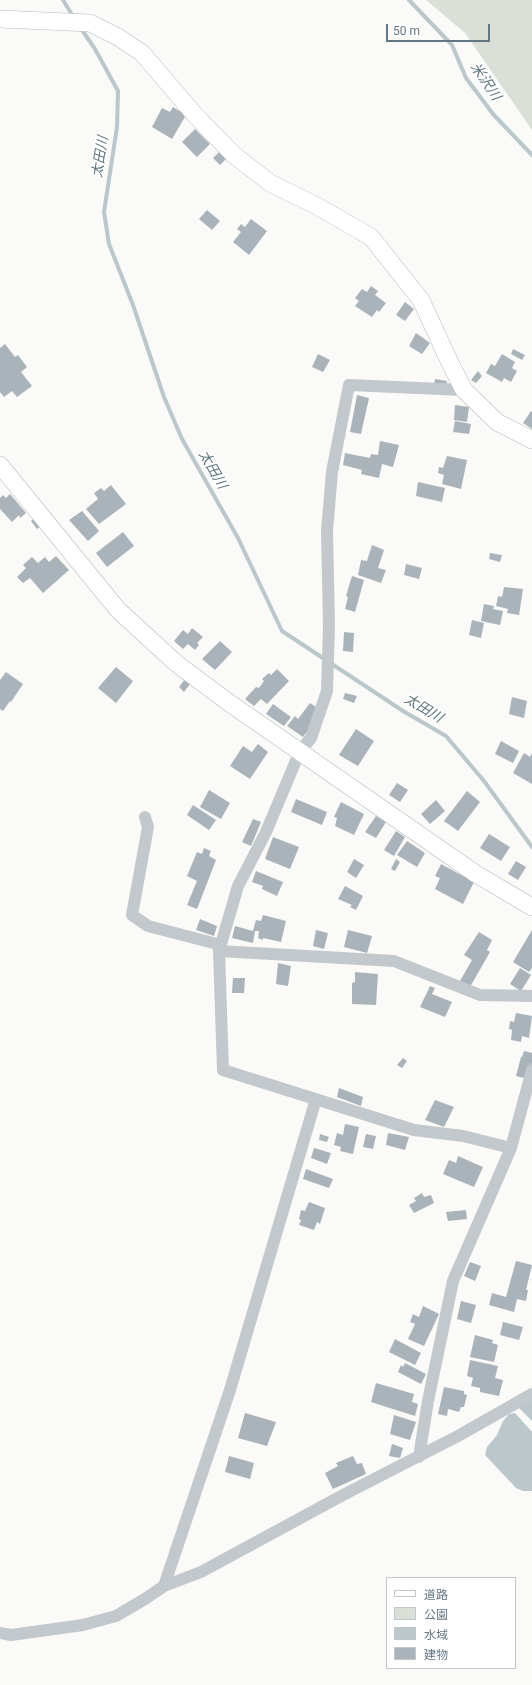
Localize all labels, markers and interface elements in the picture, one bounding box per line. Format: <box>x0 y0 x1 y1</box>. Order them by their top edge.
scale bar <box>388 16 492 42</box>
text: 50 m <box>393 24 420 38</box>
water label: 米沢川 <box>466 60 504 104</box>
water label: 太田川 <box>89 135 113 179</box>
water label: 太田川 <box>194 448 230 492</box>
water label: 太田川 <box>401 691 445 727</box>
legend <box>386 1577 516 1669</box>
text: 道路 <box>424 1588 448 1602</box>
text: 公園 <box>424 1608 448 1622</box>
text: 水域 <box>424 1628 448 1642</box>
text: 建物 <box>424 1648 448 1662</box>

